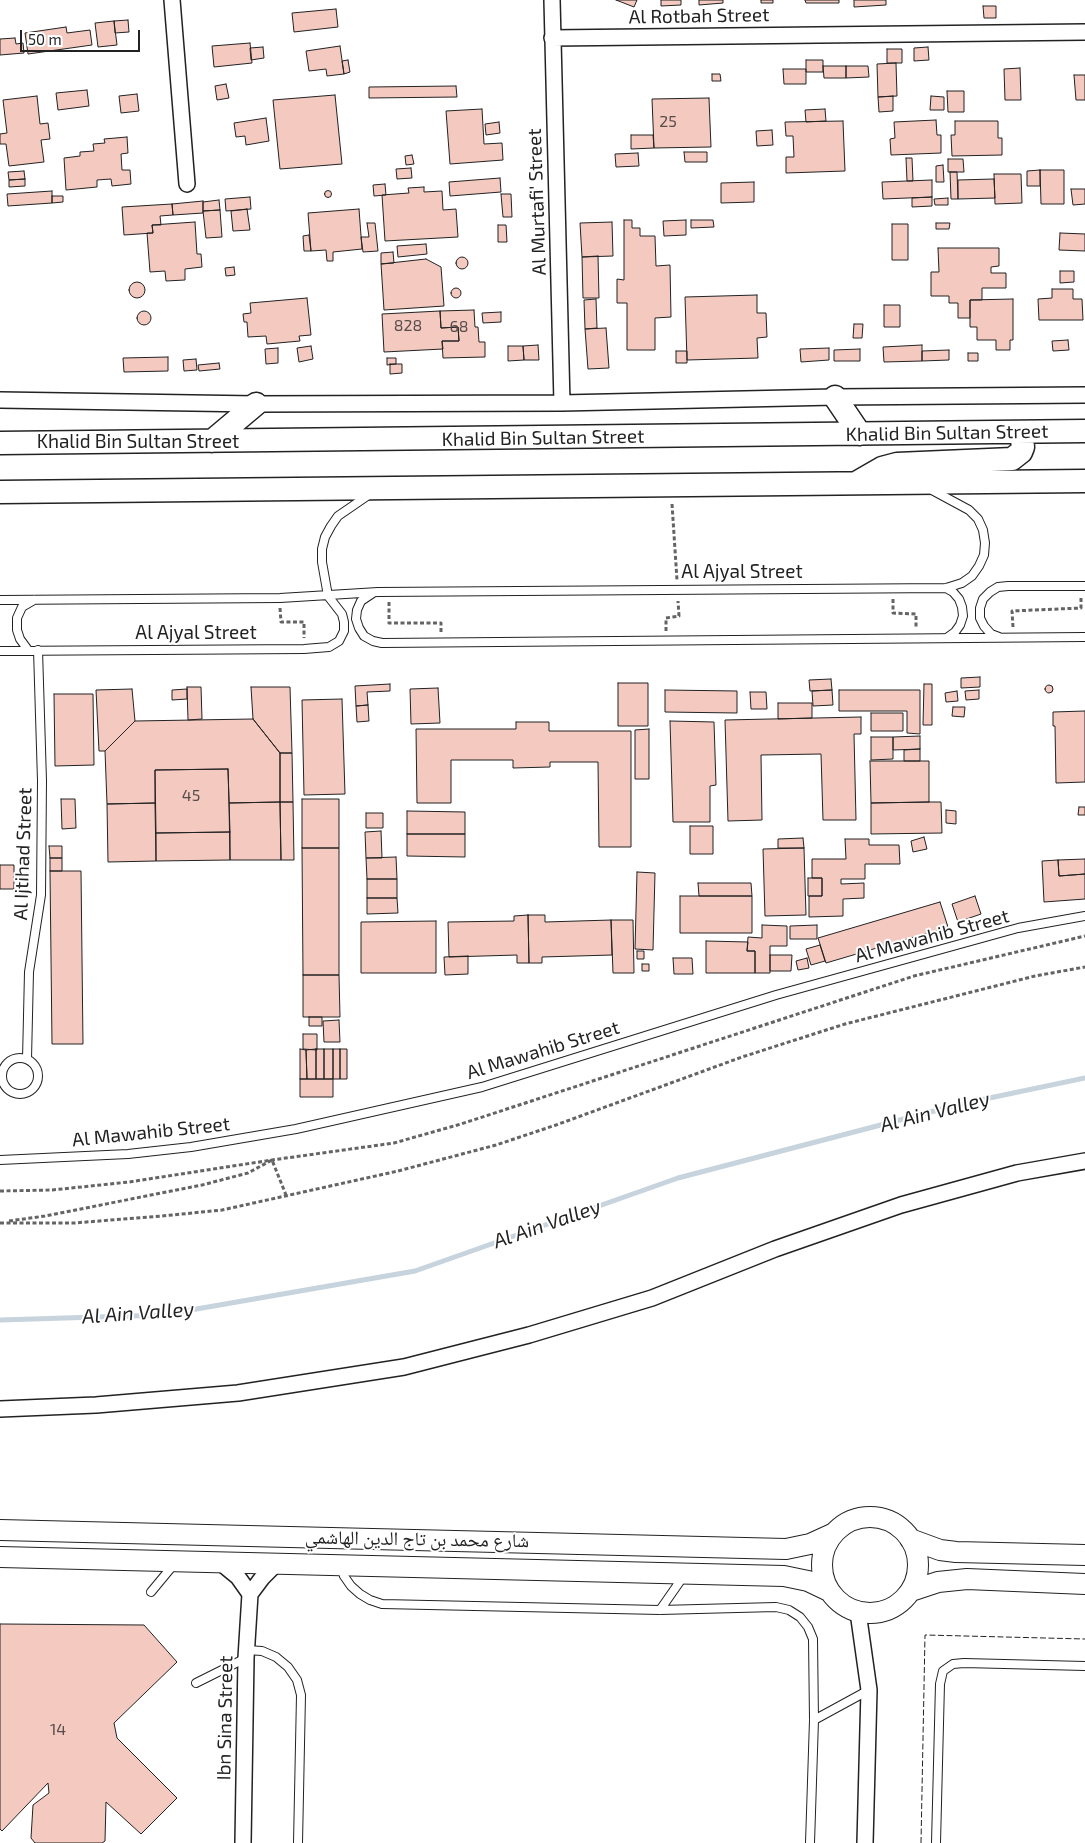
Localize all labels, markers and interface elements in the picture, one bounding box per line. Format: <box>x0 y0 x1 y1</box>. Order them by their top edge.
street label: Al Rotbah Street <box>628 3 770 29</box>
scale bar <box>22 20 142 52</box>
text: 50 m <box>28 30 62 48</box>
house number: 25 <box>659 112 677 132</box>
street label: Al Murtafi' Street <box>523 128 551 276</box>
house number: 828 <box>394 316 422 336</box>
house number: 68 <box>450 317 468 337</box>
street label: Khalid Bin Sultan Street <box>845 420 1049 446</box>
street label: Khalid Bin Sultan Street <box>441 425 645 451</box>
street label: Khalid Bin Sultan Street <box>37 431 239 453</box>
street label: Al Ajyal Street <box>681 561 803 583</box>
street label: Al Ajyal Street <box>135 622 257 644</box>
house number: 45 <box>182 786 200 806</box>
street label: Al Ijtihad Street <box>9 787 37 921</box>
street label: Al Mawahib Street <box>853 904 1011 968</box>
street label: Al Mawahib Street <box>464 1016 622 1084</box>
water label: Al Ain Valley <box>878 1087 992 1137</box>
street label: Al Mawahib Street <box>71 1112 231 1152</box>
water label: Al Ain Valley <box>490 1194 604 1254</box>
water label: Al Ain Valley <box>81 1297 195 1329</box>
street label: شارع محمد بن تاج الدين الهاشمي <box>305 1526 529 1552</box>
street label: Ibn Sina Street <box>213 1655 237 1781</box>
house number: 14 <box>50 1720 66 1740</box>

